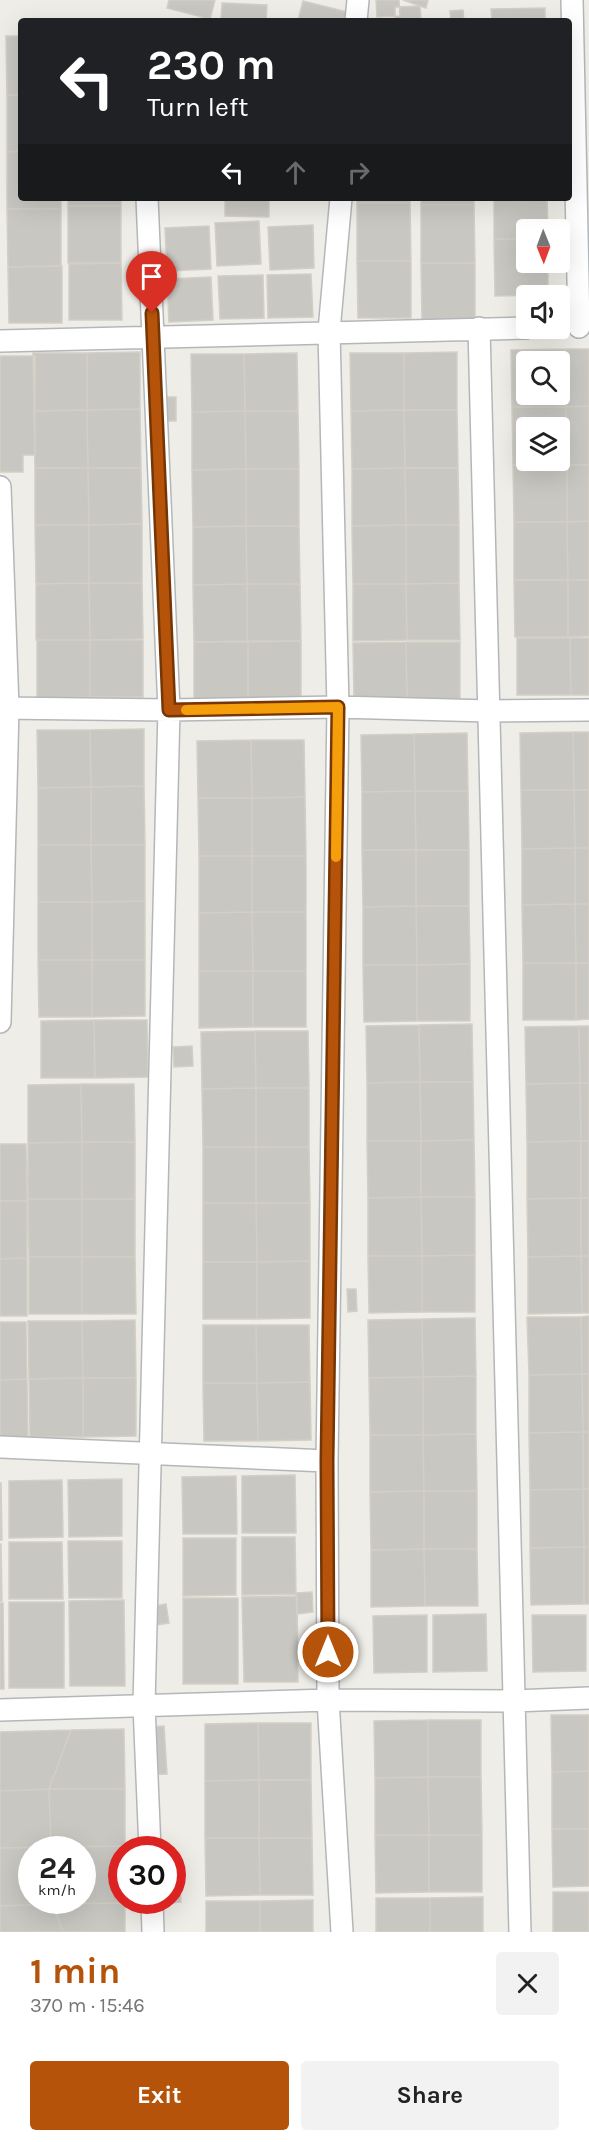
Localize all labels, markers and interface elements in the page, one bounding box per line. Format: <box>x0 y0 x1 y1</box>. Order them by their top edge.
text: 230 m <box>147 40 276 90</box>
icon: left <box>48 42 126 120</box>
text: Turn left <box>147 91 248 123</box>
icon: left <box>216 156 249 189</box>
icon: ahead <box>279 156 312 189</box>
icon: right <box>342 156 375 189</box>
north arrow <box>516 219 570 273</box>
map controls <box>516 219 570 471</box>
pin <box>126 251 177 313</box>
icon: arrive <box>135 260 168 293</box>
button: sound <box>516 285 570 339</box>
button: search <box>516 351 570 405</box>
button: layers <box>516 417 570 471</box>
position arrow <box>296 1620 360 1684</box>
speed limit sign: 30 <box>108 1836 186 1914</box>
text: 24 <box>39 1850 75 1886</box>
text: km/h <box>38 1881 76 1899</box>
text: 1 min <box>30 1950 120 1992</box>
button: close <box>496 1952 559 2015</box>
text: 370 m · 15:46 <box>30 1994 145 2017</box>
button: Exit <box>30 2061 289 2130</box>
button: Share <box>301 2061 559 2130</box>

